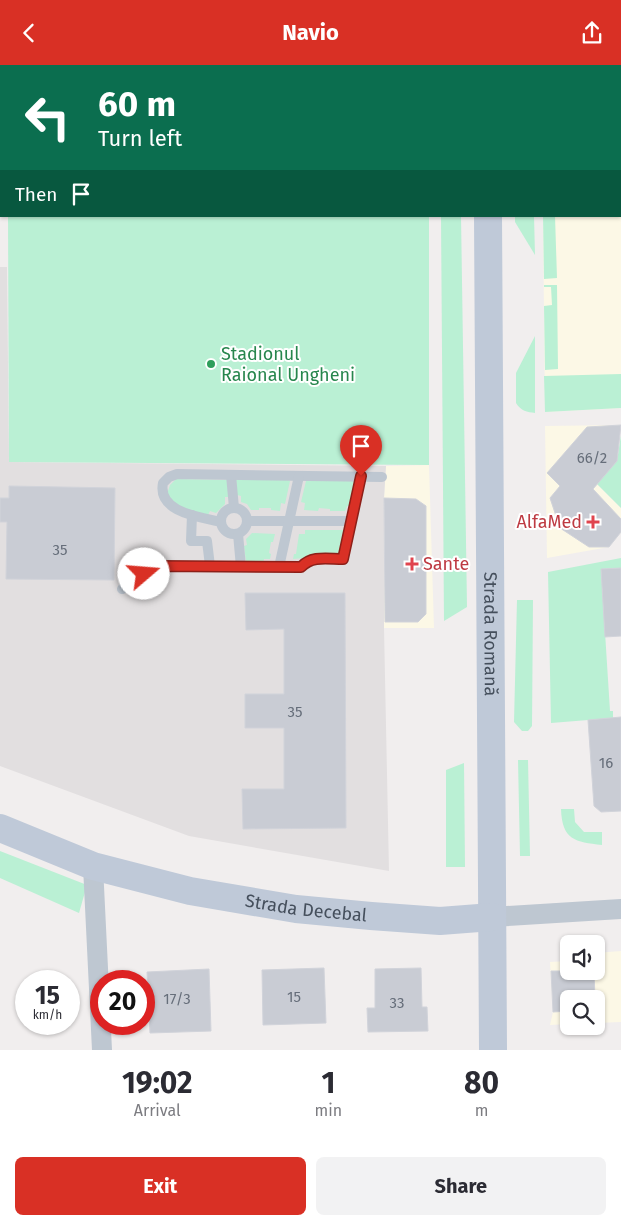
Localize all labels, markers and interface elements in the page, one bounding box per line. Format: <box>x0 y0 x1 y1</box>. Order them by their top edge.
icon: back <box>15 19 43 47</box>
text: Navio <box>282 19 339 46</box>
icon: share <box>578 19 606 47</box>
text: 60 m <box>98 83 176 125</box>
icon: left <box>15 85 80 150</box>
text: Turn left <box>98 125 182 152</box>
icon: arrive <box>67 180 95 208</box>
text: Then <box>15 183 57 206</box>
place label: Stadionul Raional Ungheni <box>221 343 355 386</box>
marker: Stadionul Raional Ungheni <box>205 358 217 370</box>
pin <box>340 425 382 476</box>
icon: arrive <box>347 432 375 460</box>
house number: 66/2 <box>577 449 607 467</box>
place label: AlfaMed <box>516 511 582 533</box>
marker: AlfaMed <box>586 515 600 529</box>
house number: 35 <box>52 541 68 559</box>
position arrow <box>117 547 169 599</box>
place label: Sante <box>423 553 469 575</box>
marker: Sante <box>405 557 419 571</box>
street label: Strada Romană <box>479 572 502 696</box>
house number: 35 <box>287 703 303 721</box>
house number: 16 <box>599 754 613 772</box>
street label: Strada Decebal <box>243 890 368 927</box>
map controls <box>560 935 605 1035</box>
button: sound <box>560 935 605 980</box>
speed limit sign: 20 <box>90 970 155 1035</box>
text: 15 <box>35 981 60 1011</box>
house number: 15 <box>287 988 301 1006</box>
house number: 17/3 <box>163 990 191 1008</box>
button: search <box>560 990 605 1035</box>
house number: 33 <box>390 994 404 1012</box>
text: km/h <box>33 1008 62 1022</box>
text: 19:02 <box>122 1065 193 1101</box>
text: 1 <box>321 1065 335 1101</box>
text: 80 <box>464 1065 499 1101</box>
text: Arrival <box>134 1101 181 1120</box>
text: min <box>315 1101 342 1120</box>
text: m <box>475 1101 488 1120</box>
button: Exit <box>15 1157 306 1215</box>
button: Share <box>316 1157 606 1215</box>

